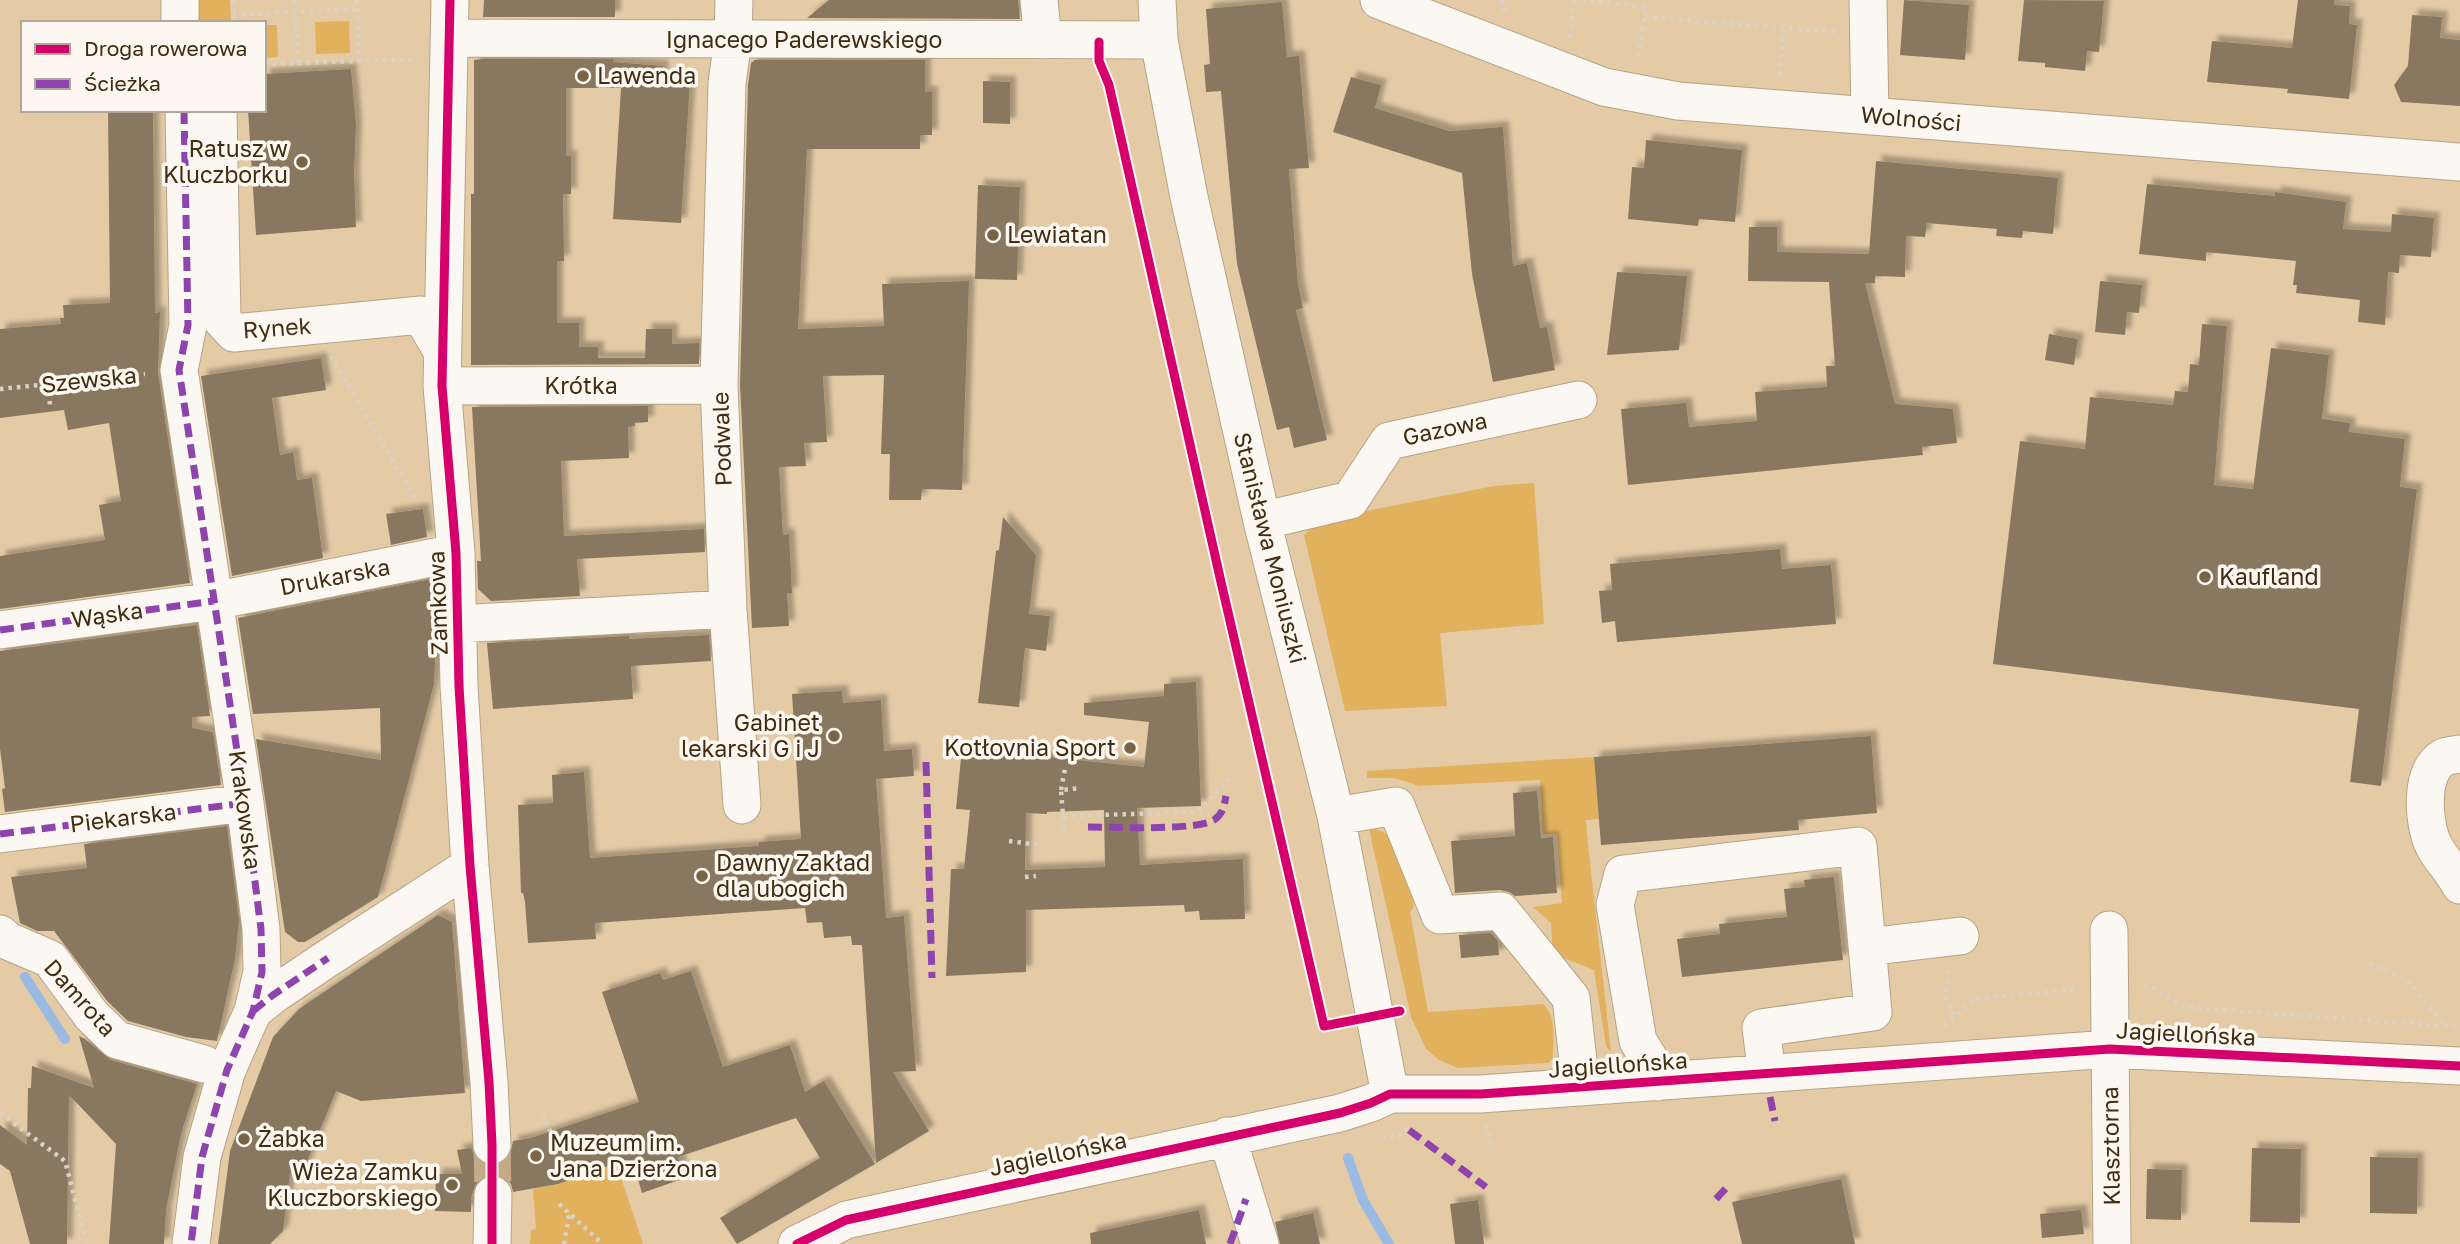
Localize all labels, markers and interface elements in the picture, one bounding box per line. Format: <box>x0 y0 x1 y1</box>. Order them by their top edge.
legend <box>21 21 266 112</box>
street label: Ignacego Paderewskiego <box>666 25 942 53</box>
text: Droga rowerowa <box>84 35 247 61</box>
place label: Lawenda <box>597 61 696 89</box>
marker: Lawenda <box>575 68 591 84</box>
text: Ścieżka <box>84 70 161 96</box>
street label: Wolności <box>1859 100 1963 136</box>
place label: Ratusz w Kluczborku <box>163 134 288 188</box>
marker: Ratusz w Kluczborku <box>294 154 310 170</box>
place label: Lewiatan <box>1007 220 1107 248</box>
marker: Lewiatan <box>985 227 1001 243</box>
street label: Rynek <box>242 311 312 343</box>
street label: Szewska <box>40 360 138 398</box>
street label: Krótka <box>544 371 618 399</box>
street label: Podwale <box>705 391 737 487</box>
street label: Gazowa <box>1400 405 1490 451</box>
street label: Stanisława Moniuszki <box>1229 429 1313 666</box>
street label: Zamkowa <box>421 550 453 656</box>
street label: Drukarska <box>277 552 392 600</box>
place label: Kaufland <box>2219 562 2319 590</box>
marker: Kaufland <box>2197 569 2213 585</box>
street label: Wąska <box>69 595 145 633</box>
place label: Gabinet lekarski G i J <box>681 708 820 762</box>
marker: Gabinet lekarski G i J <box>826 728 842 744</box>
place label: Kotłovnia Sport <box>944 733 1116 761</box>
marker: Kotłovnia Sport <box>1122 740 1138 756</box>
street label: Krakowska <box>224 748 268 871</box>
street label: Piekarska <box>68 797 178 837</box>
place label: Dawny Zakład dla ubogich <box>716 848 870 902</box>
marker: Dawny Zakład dla ubogich <box>694 868 710 884</box>
street label: Damrota <box>39 953 123 1042</box>
street label: Jagiellońska <box>2116 1015 2257 1051</box>
street label: Jagiellońska <box>1547 1045 1689 1083</box>
street label: Klasztorna <box>2095 1086 2125 1206</box>
place label: Żabka <box>258 1124 325 1152</box>
street label: Jagiellońska <box>987 1125 1129 1181</box>
place label: Muzeum im. Jana Dzierżona <box>550 1128 717 1182</box>
marker: Żabka <box>236 1131 252 1147</box>
marker: Muzeum im. Jana Dzierżona <box>528 1148 544 1164</box>
place label: Wieża Zamku Kluczborskiego <box>267 1157 438 1211</box>
marker: Wieża Zamku Kluczborskiego <box>444 1177 460 1193</box>

